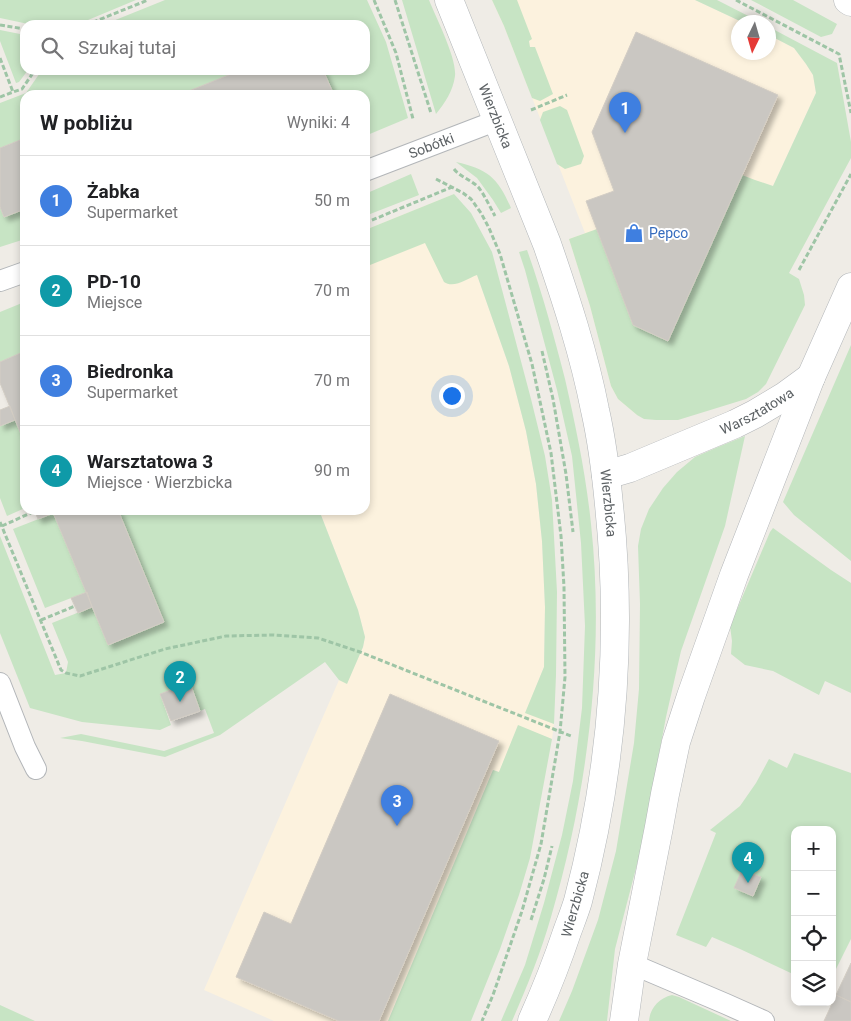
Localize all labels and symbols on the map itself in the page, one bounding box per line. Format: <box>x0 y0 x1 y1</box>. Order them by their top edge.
north arrow <box>731 15 776 60</box>
street label: Wierzbicka <box>475 81 516 151</box>
pin: 1 <box>609 92 641 133</box>
street label: Sobótki <box>406 130 456 162</box>
shop icon: Pepco <box>623 222 645 244</box>
place label: Pepco <box>649 225 688 241</box>
your location <box>439 383 465 409</box>
street label: Warsztatowa <box>717 384 797 437</box>
street label: Wierzbicka <box>597 468 620 538</box>
pin: 2 <box>164 661 196 702</box>
pin: 3 <box>381 785 413 826</box>
pin: 4 <box>732 842 764 883</box>
street label: Wierzbicka <box>558 869 592 939</box>

